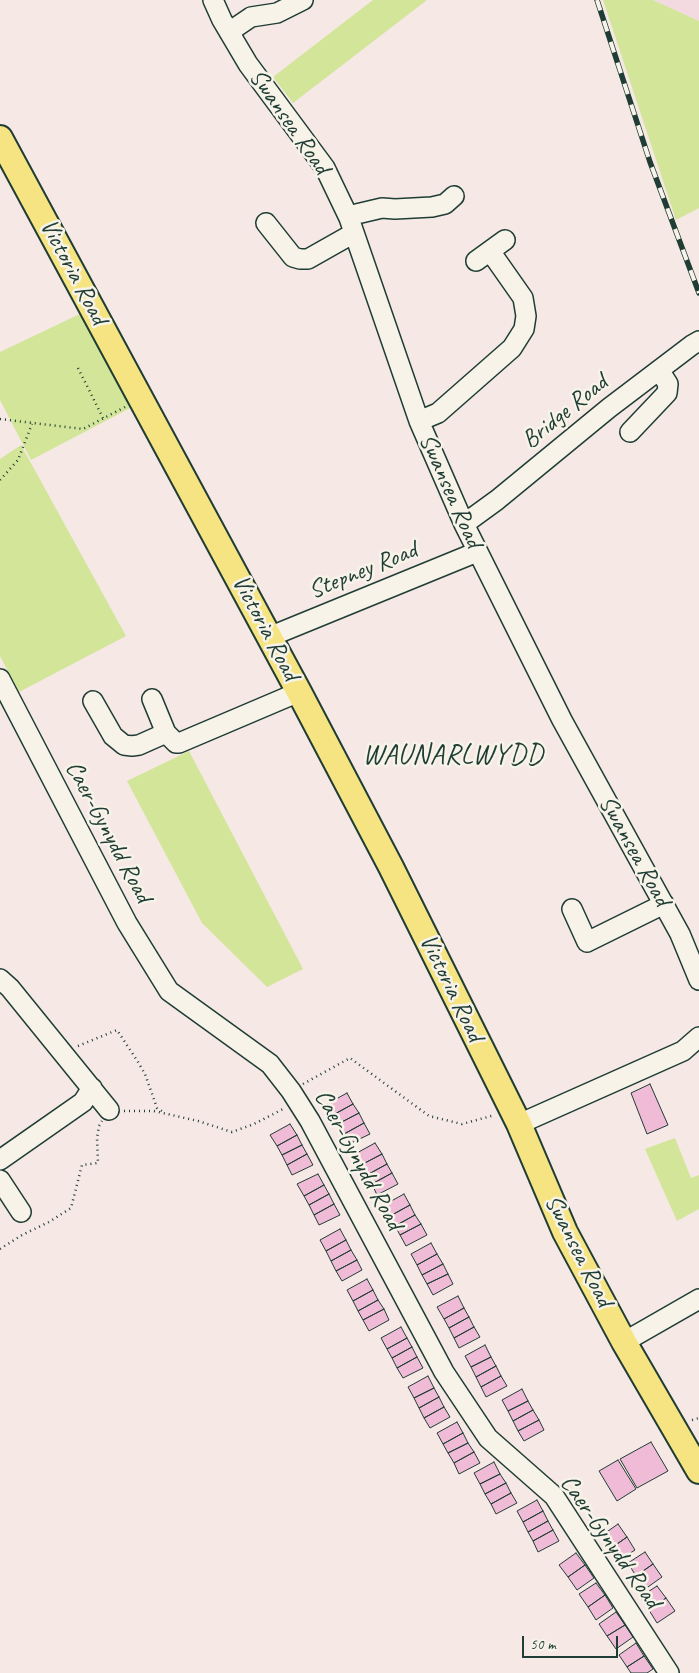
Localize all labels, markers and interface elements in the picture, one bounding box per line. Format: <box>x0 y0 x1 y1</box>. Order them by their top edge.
street label: Swansea Road <box>242 64 336 180</box>
street label: Victoria Road <box>33 214 113 330</box>
street label: Bridge Road <box>516 368 614 456</box>
street label: Swansea Road <box>412 429 488 553</box>
street label: Stepney Road <box>304 536 422 606</box>
street label: Victoria Road <box>225 570 305 686</box>
district label: WAUNARLWYDD <box>363 739 543 773</box>
street label: Caer-Gynydd Road <box>58 756 158 908</box>
street label: Swansea Road <box>591 791 677 911</box>
street label: Victoria Road <box>412 930 490 1046</box>
street label: Caer-Gynydd Road <box>307 1084 409 1236</box>
street label: Swansea Road <box>537 1190 619 1312</box>
street label: Caer-Gynydd Road <box>553 1469 667 1615</box>
scale bar <box>524 1626 620 1658</box>
text: 50 m <box>530 1635 556 1654</box>

